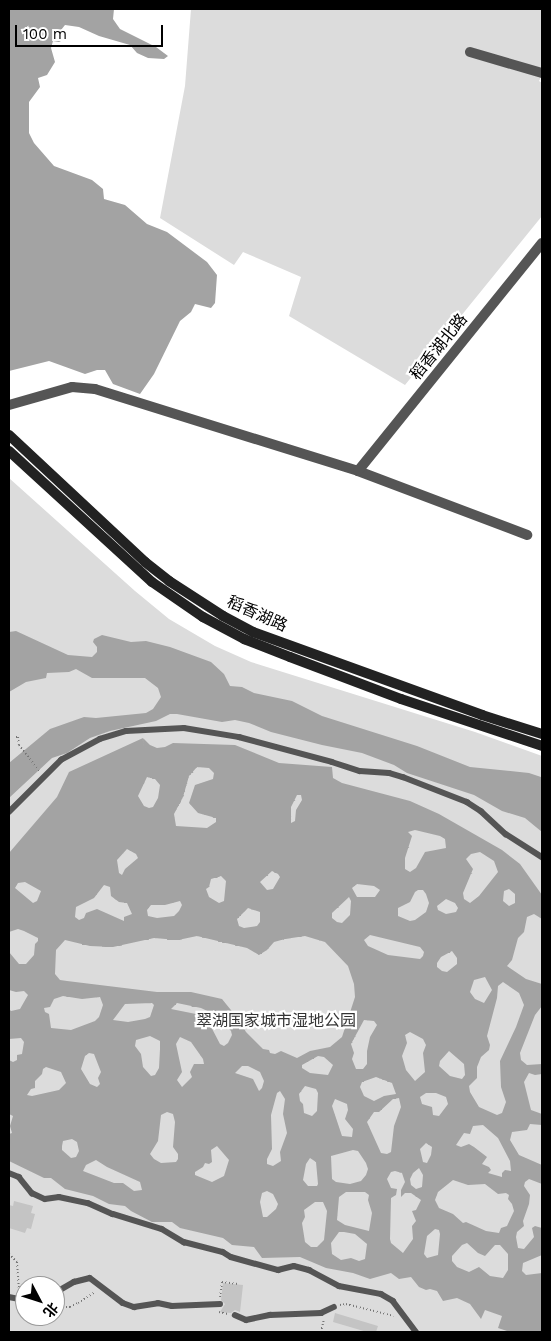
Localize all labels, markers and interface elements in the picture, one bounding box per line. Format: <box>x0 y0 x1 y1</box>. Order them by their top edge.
scale bar <box>18 15 165 47</box>
text: 100 m <box>23 25 67 43</box>
street label: 稻香湖北路 <box>406 310 472 384</box>
street label: 稻香湖路 <box>224 592 290 636</box>
park label: 翠湖国家城市湿地公园 <box>196 1011 356 1031</box>
north arrow <box>15 1276 65 1326</box>
text: 北 <box>40 1299 61 1321</box>

